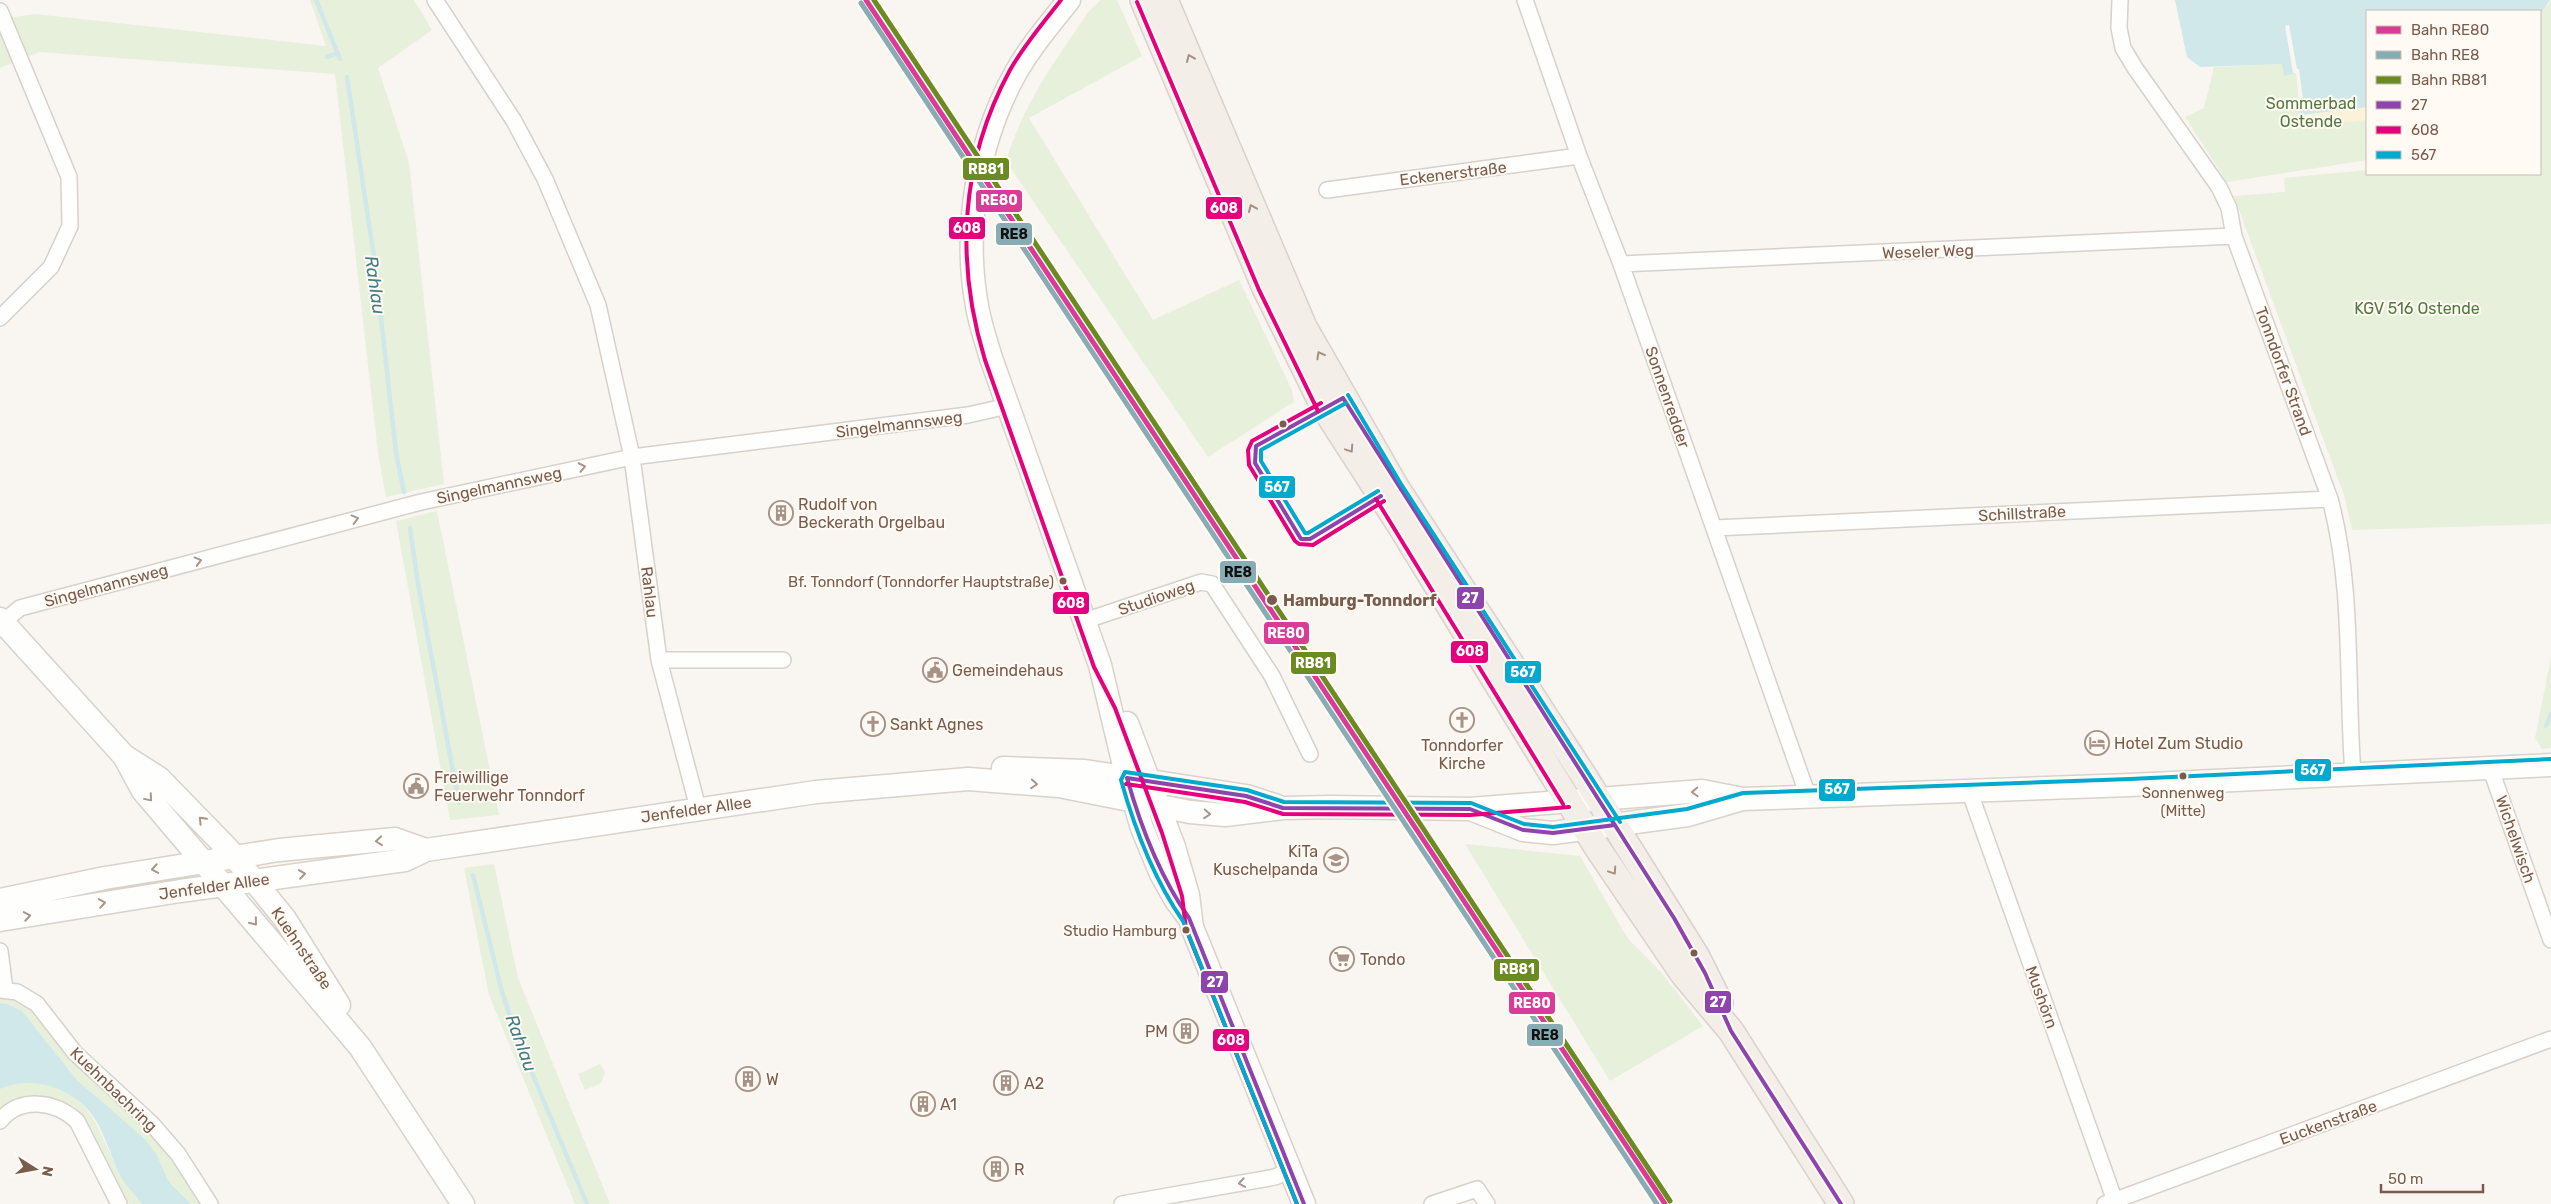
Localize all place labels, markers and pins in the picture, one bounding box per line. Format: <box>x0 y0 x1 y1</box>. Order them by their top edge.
unlabelled marker <box>1278 419 1288 429</box>
place label: Rudolf von Beckerath Orgelbau <box>798 495 945 532</box>
building icon: Rudolf von Beckerath Orgelbau <box>768 500 794 526</box>
place label: Bf. Tonndorf (Tonndorfer Hauptstraße) <box>788 573 1054 591</box>
marker: Bf. Tonndorf (Tonndorfer Hauptstraße) <box>1058 576 1068 586</box>
place label: Hamburg-Tonndorf <box>1283 591 1438 610</box>
marker: Hamburg-Tonndorf <box>1265 593 1279 607</box>
public building icon: Gemeindehaus <box>922 657 948 683</box>
place label: Gemeindehaus <box>952 661 1063 680</box>
church icon: Tonndorfer Kirche <box>1449 707 1475 733</box>
church icon: Sankt Agnes <box>860 711 886 737</box>
place label: Sankt Agnes <box>890 715 983 734</box>
hotel icon: Hotel Zum Studio <box>2084 730 2110 756</box>
place label: Hotel Zum Studio <box>2114 734 2243 753</box>
place label: Tonndorfer Kirche <box>1421 736 1503 773</box>
place label: Freiwillige Feuerwehr Tonndorf <box>434 768 585 805</box>
marker: Sonnenweg (Mitte) <box>2178 771 2188 781</box>
public building icon: Freiwillige Feuerwehr Tonndorf <box>403 773 429 799</box>
place label: Sonnenweg (Mitte) <box>2142 784 2224 820</box>
place label: KiTa Kuschelpanda <box>1213 842 1318 879</box>
school or university icon: KiTa Kuschelpanda <box>1323 847 1349 873</box>
place label: Studio Hamburg <box>1063 922 1177 940</box>
marker: Studio Hamburg <box>1181 925 1191 935</box>
supermarket icon: Tondo <box>1329 946 1355 972</box>
unlabelled marker <box>1689 948 1699 958</box>
place label: Tondo <box>1360 950 1405 969</box>
building icon: PM <box>1173 1018 1199 1044</box>
place label: PM <box>1145 1022 1168 1041</box>
building icon: W <box>735 1066 761 1092</box>
place label: W <box>766 1070 779 1089</box>
building icon: A2 <box>993 1070 1019 1096</box>
place label: A2 <box>1024 1074 1044 1093</box>
building icon: A1 <box>910 1091 936 1117</box>
place label: A1 <box>940 1095 957 1114</box>
building icon: R <box>983 1156 1009 1182</box>
place label: R <box>1014 1160 1024 1179</box>

